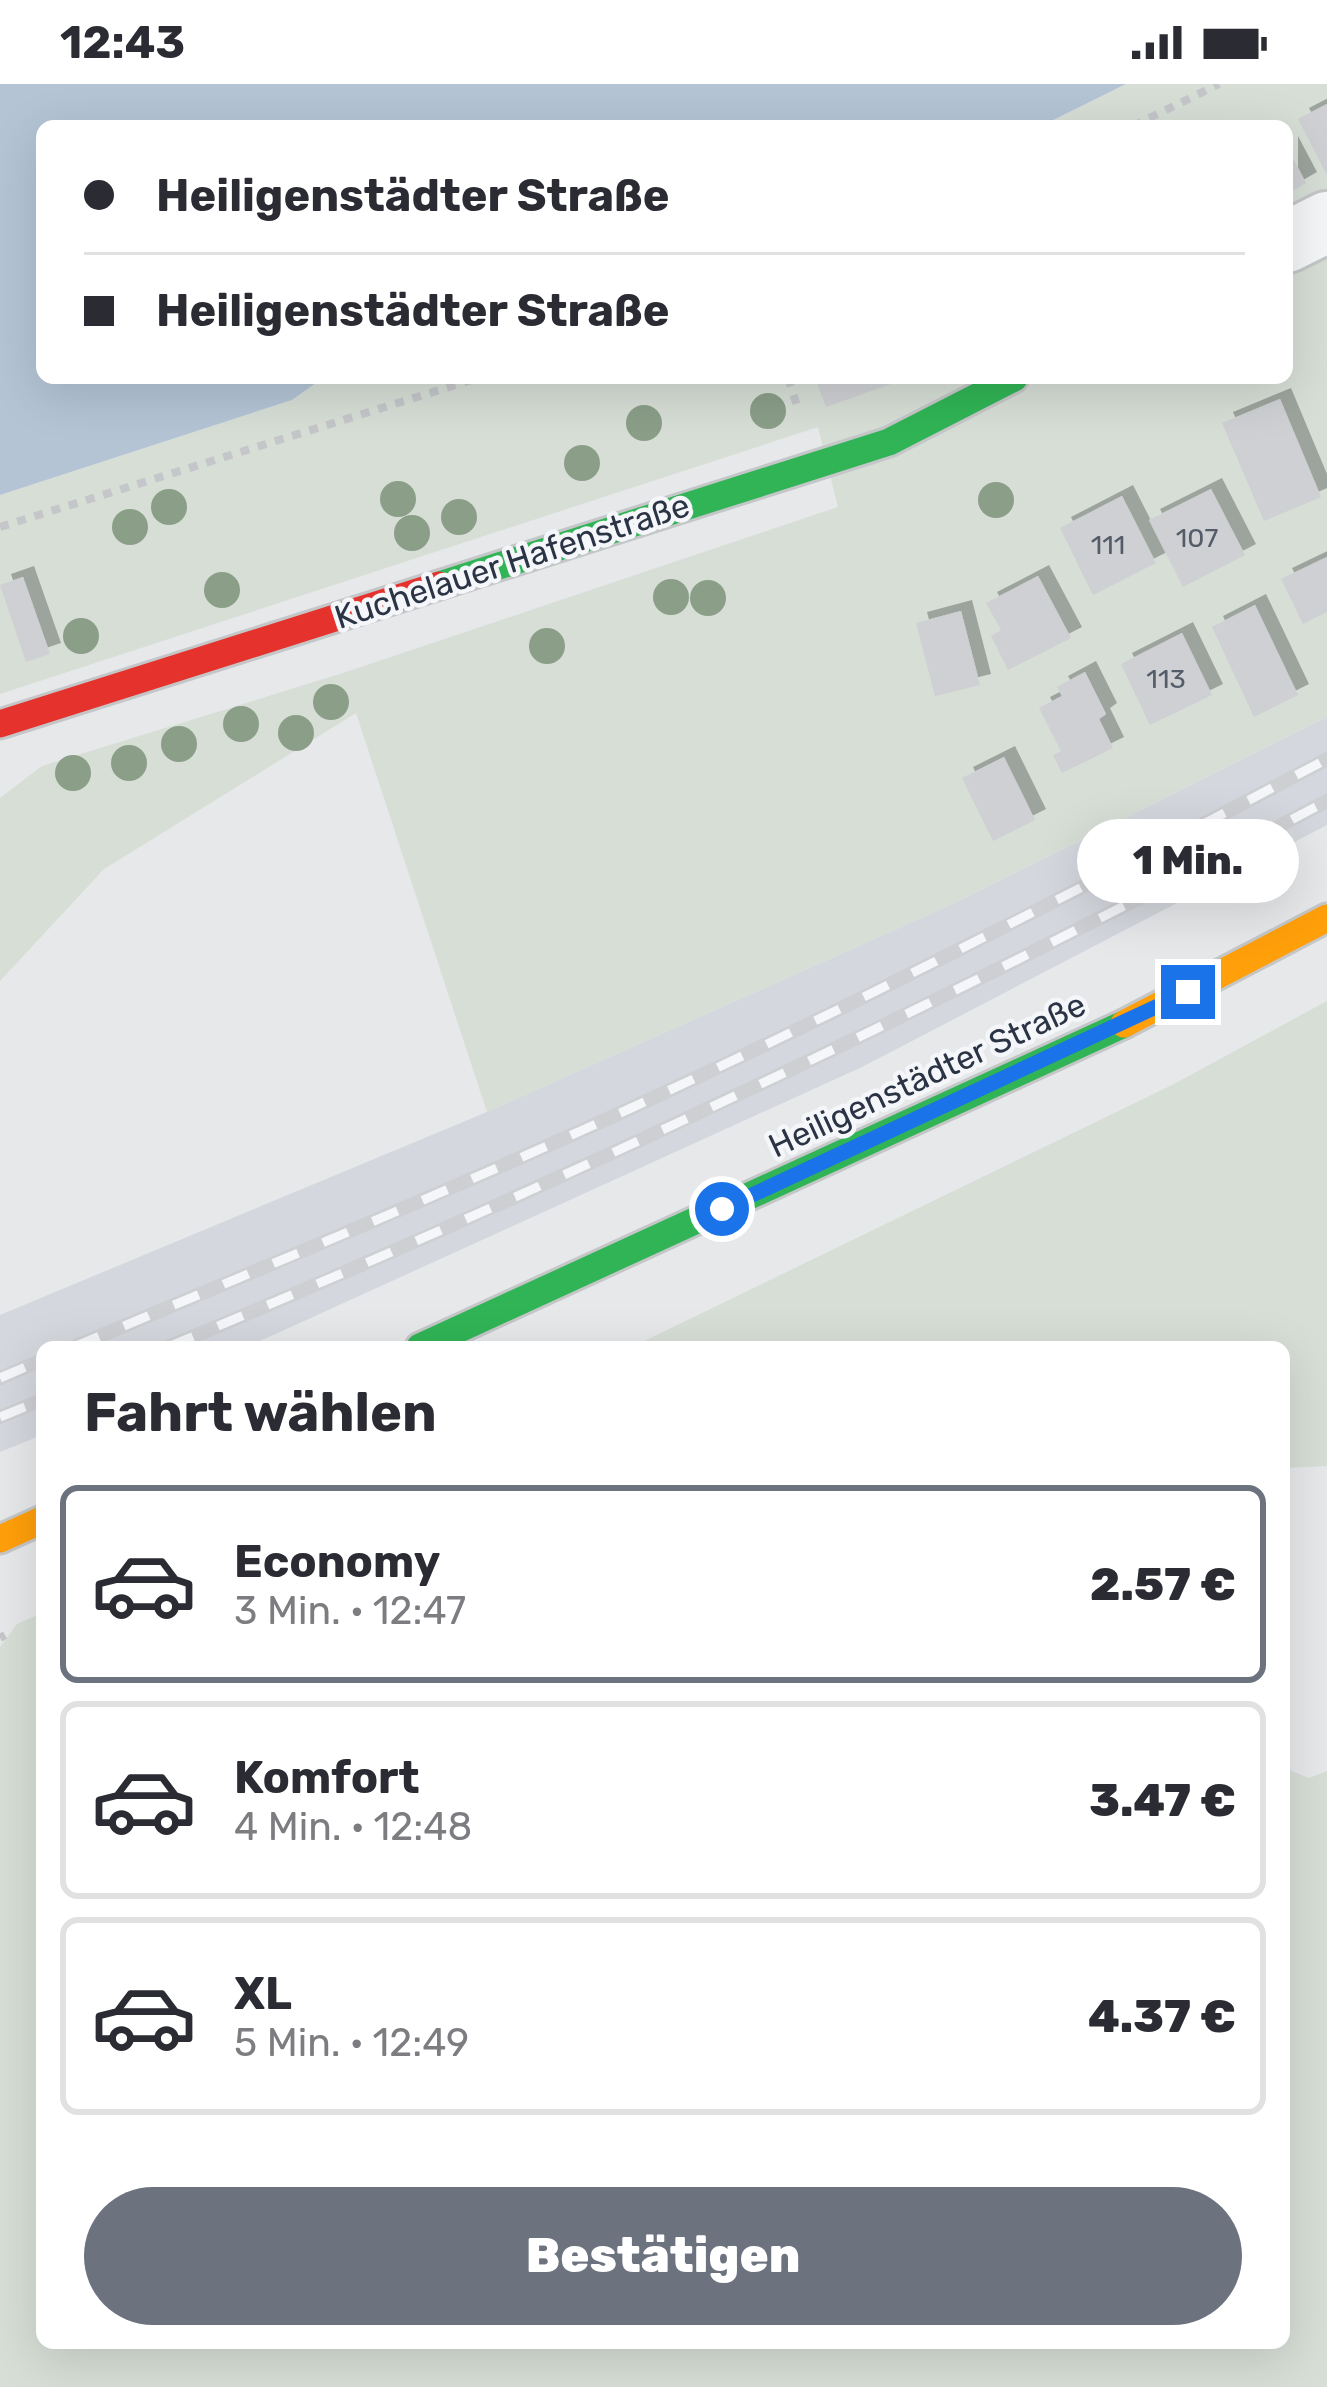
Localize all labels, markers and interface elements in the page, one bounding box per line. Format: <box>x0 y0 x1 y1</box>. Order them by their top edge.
text: 12:43 <box>60 16 185 69</box>
text: Heiligenstädter Straße <box>156 169 670 222</box>
text: Heiligenstädter Straße <box>156 284 670 337</box>
street label: Kuchelauer Hafenstraße <box>330 485 694 637</box>
house number: 107 <box>1176 522 1218 554</box>
house number: 111 <box>1091 529 1125 561</box>
house number: 113 <box>1146 663 1186 695</box>
callout: 1 Min. <box>1077 818 1299 902</box>
text: 1 Min. <box>1133 838 1243 884</box>
route end <box>1161 965 1215 1019</box>
street label: Heiligenstädter Straße <box>762 984 1092 1166</box>
route start <box>695 1182 749 1236</box>
text: Fahrt wählen <box>84 1381 437 1445</box>
icon: car <box>90 1530 198 1638</box>
text: Economy <box>234 1535 440 1588</box>
text: 2.57 € <box>1090 1558 1236 1611</box>
text: 3 Min. · 12:47 <box>234 1588 466 1634</box>
icon: car <box>90 1746 198 1854</box>
text: Komfort <box>234 1751 420 1804</box>
text: 3.47 € <box>1089 1774 1236 1827</box>
text: 4 Min. · 12:48 <box>234 1804 472 1850</box>
icon: car <box>90 1962 198 2070</box>
text: XL <box>234 1967 292 2020</box>
text: 4.37 € <box>1088 1990 1236 2043</box>
text: 5 Min. · 12:49 <box>234 2020 469 2066</box>
button: Bestätigen <box>84 2187 1242 2325</box>

